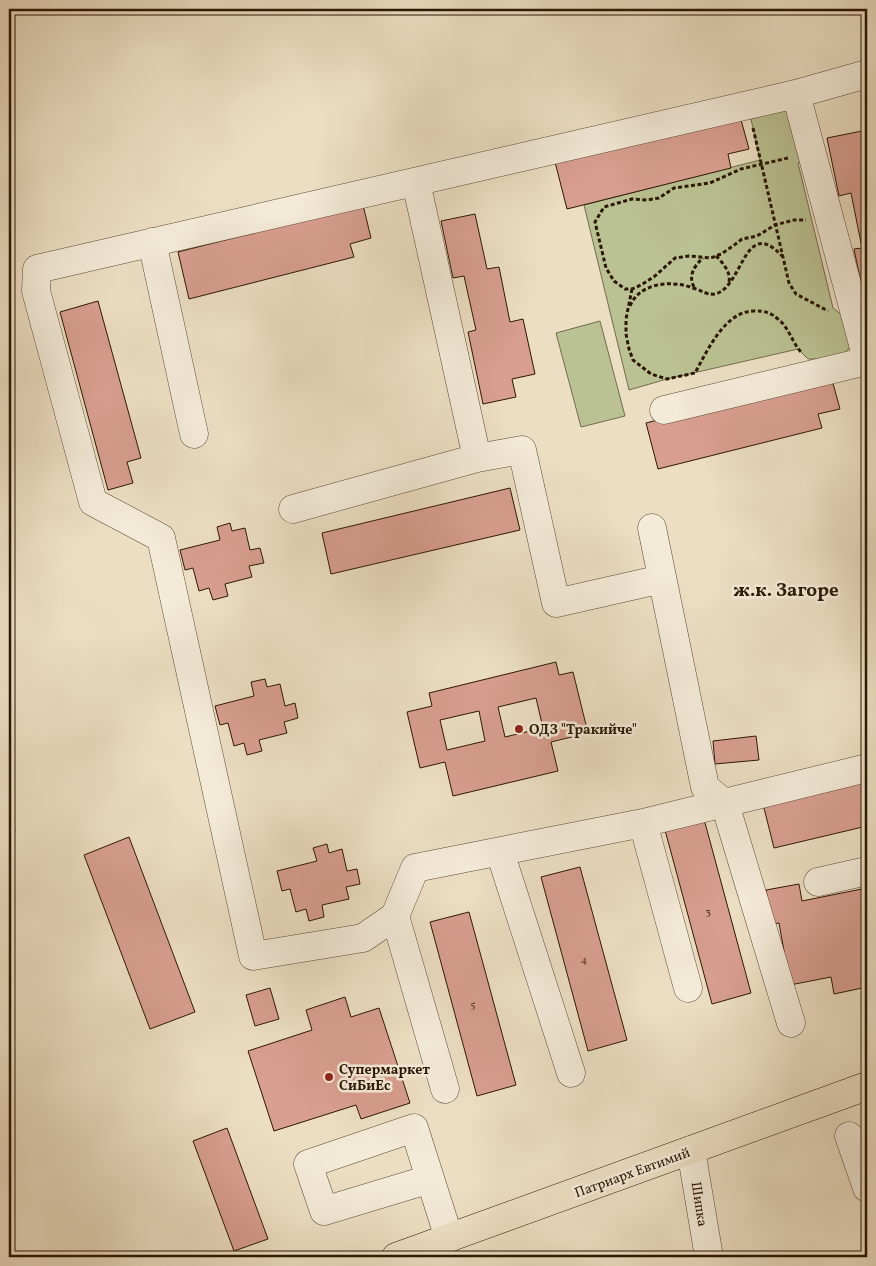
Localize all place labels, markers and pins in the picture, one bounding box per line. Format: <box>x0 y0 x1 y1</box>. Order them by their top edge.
place label: ОДЗ "Тракийче" <box>529 721 637 740</box>
marker: ОДЗ "Тракийче" <box>513 723 525 735</box>
place label: Супермаркет СиБиЕс <box>339 1061 430 1096</box>
marker: Супермаркет СиБиЕс <box>323 1071 335 1083</box>

